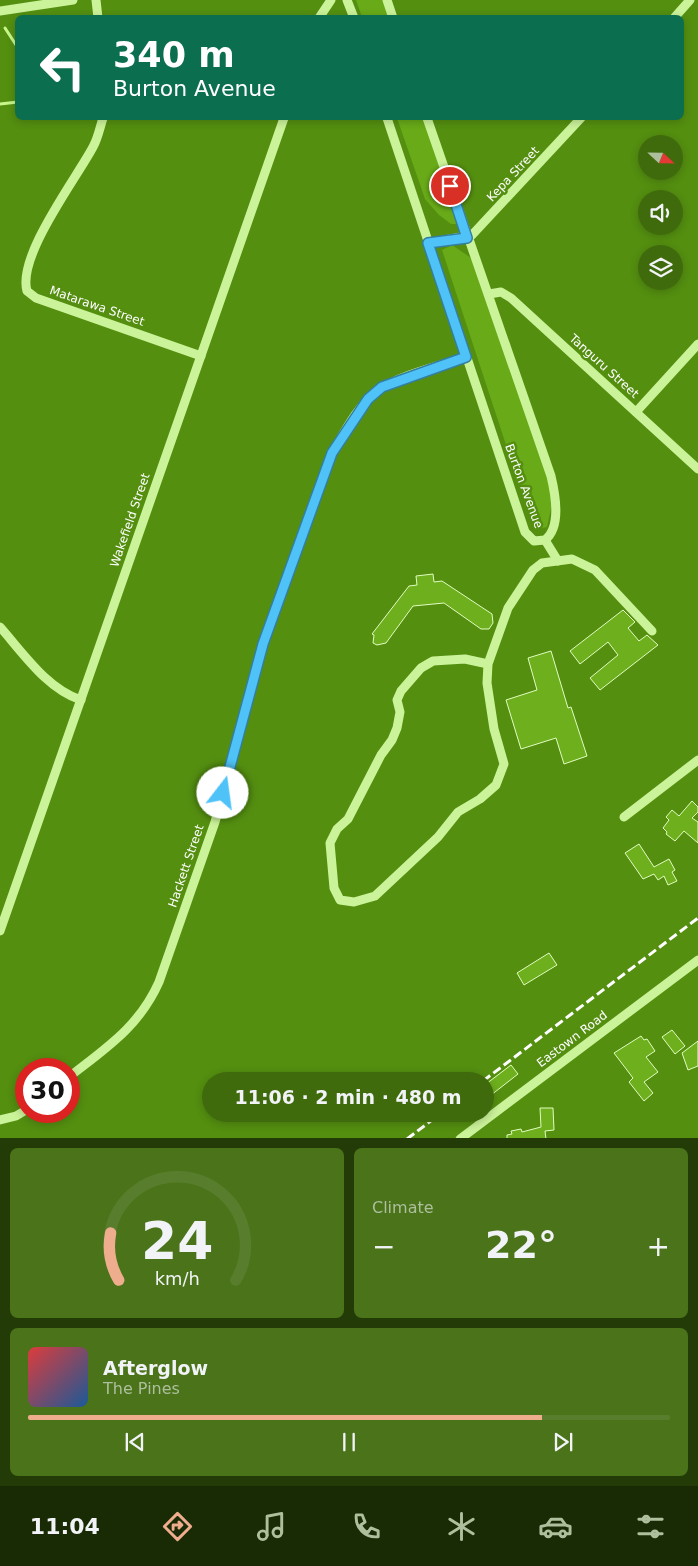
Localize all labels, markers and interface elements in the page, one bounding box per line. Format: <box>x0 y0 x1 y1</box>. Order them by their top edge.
icon: left <box>30 35 95 100</box>
text: 340 m <box>113 35 235 75</box>
text: Burton Avenue <box>113 76 276 101</box>
north arrow <box>638 135 682 180</box>
map controls <box>638 135 683 290</box>
street label: Kepa Street <box>484 143 542 204</box>
pin <box>429 165 471 207</box>
icon: arrive <box>436 172 464 200</box>
button: sound <box>638 190 683 235</box>
button: layers <box>638 245 683 290</box>
street label: Matarawa Street <box>48 283 147 329</box>
street label: Tanguru Street <box>566 331 642 401</box>
street label: Burton Avenue <box>502 442 546 530</box>
street label: Wakefield Street <box>107 471 153 569</box>
position arrow <box>196 766 248 818</box>
street label: Hackett Street <box>165 823 207 909</box>
street label: Eastown Road <box>534 1008 610 1070</box>
speed limit sign: 30 <box>15 1058 80 1123</box>
text: 11:06 · 2 min · 480 m <box>234 1086 462 1108</box>
text: Climate <box>372 1198 434 1217</box>
text: 24 <box>141 1211 213 1271</box>
text: 22° <box>485 1223 557 1267</box>
text: − <box>372 1230 395 1263</box>
text: + <box>647 1230 670 1263</box>
text: km/h <box>154 1268 200 1289</box>
text: Afterglow <box>103 1357 208 1379</box>
text: The Pines <box>103 1379 180 1398</box>
icon: previous <box>121 1428 149 1456</box>
icon: pause <box>335 1428 363 1456</box>
icon: next <box>549 1428 577 1456</box>
icon: directions <box>160 1509 195 1544</box>
icon: music <box>254 1509 289 1544</box>
icon: phone <box>349 1509 384 1544</box>
icon: climate <box>444 1509 479 1544</box>
icon: car <box>538 1509 573 1544</box>
icon: filters <box>633 1509 668 1544</box>
text: 11:04 <box>30 1514 100 1539</box>

